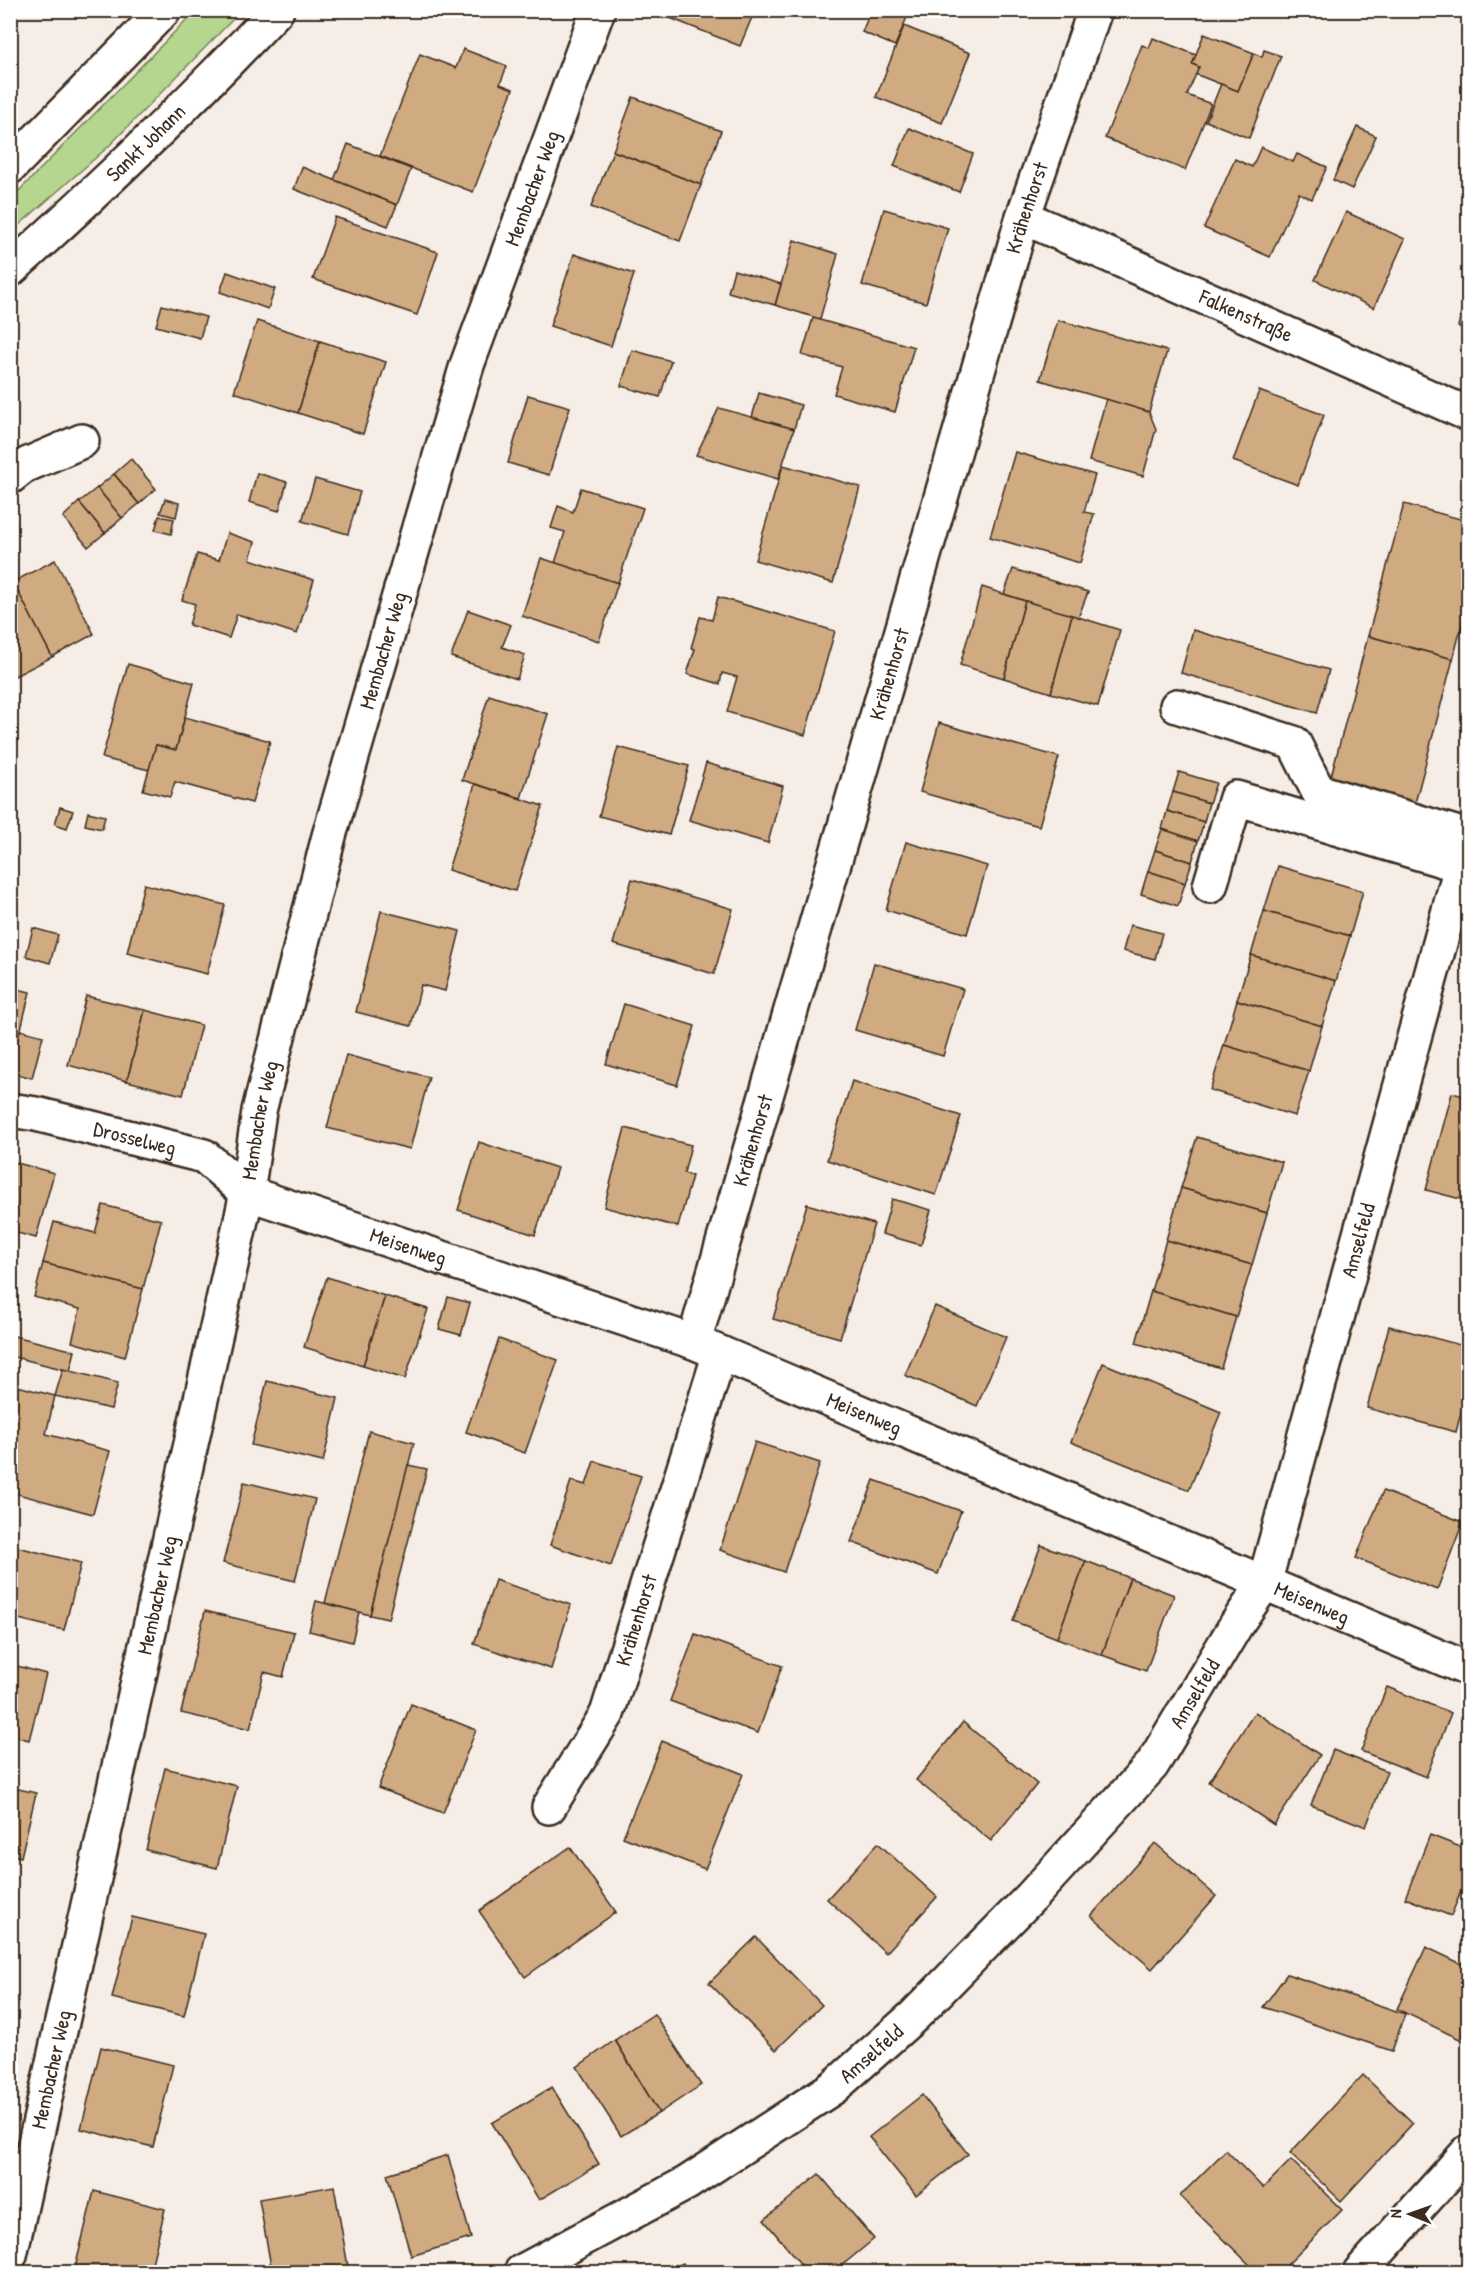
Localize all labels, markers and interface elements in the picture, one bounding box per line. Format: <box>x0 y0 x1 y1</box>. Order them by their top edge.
street label: Sankt Johann <box>99 97 192 188</box>
street label: Membacher Weg <box>497 126 566 250</box>
street label: Krähenhorst <box>998 157 1055 257</box>
street label: Falkenstraße <box>1194 282 1298 349</box>
street label: Membacher Weg <box>352 588 414 712</box>
street label: Krähenhorst <box>862 624 916 723</box>
street label: Membacher Weg <box>234 1057 285 1182</box>
street label: Krähenhorst <box>725 1090 780 1190</box>
street label: Drosselweg <box>90 1114 179 1162</box>
street label: Amselfeld <box>1334 1200 1382 1281</box>
street label: Meisenweg <box>366 1220 450 1272</box>
street label: Meisenweg <box>822 1385 906 1442</box>
street label: Membacher Weg <box>129 1533 184 1657</box>
street label: Krähenhorst <box>608 1570 664 1669</box>
street label: Meisenweg <box>1270 1574 1354 1631</box>
street label: Amselfeld <box>1162 1653 1226 1734</box>
street label: Membacher Weg <box>24 2007 78 2132</box>
street label: Amselfeld <box>833 2017 909 2090</box>
north arrow <box>1380 2184 1440 2244</box>
text: N <box>1384 2209 1406 2218</box>

